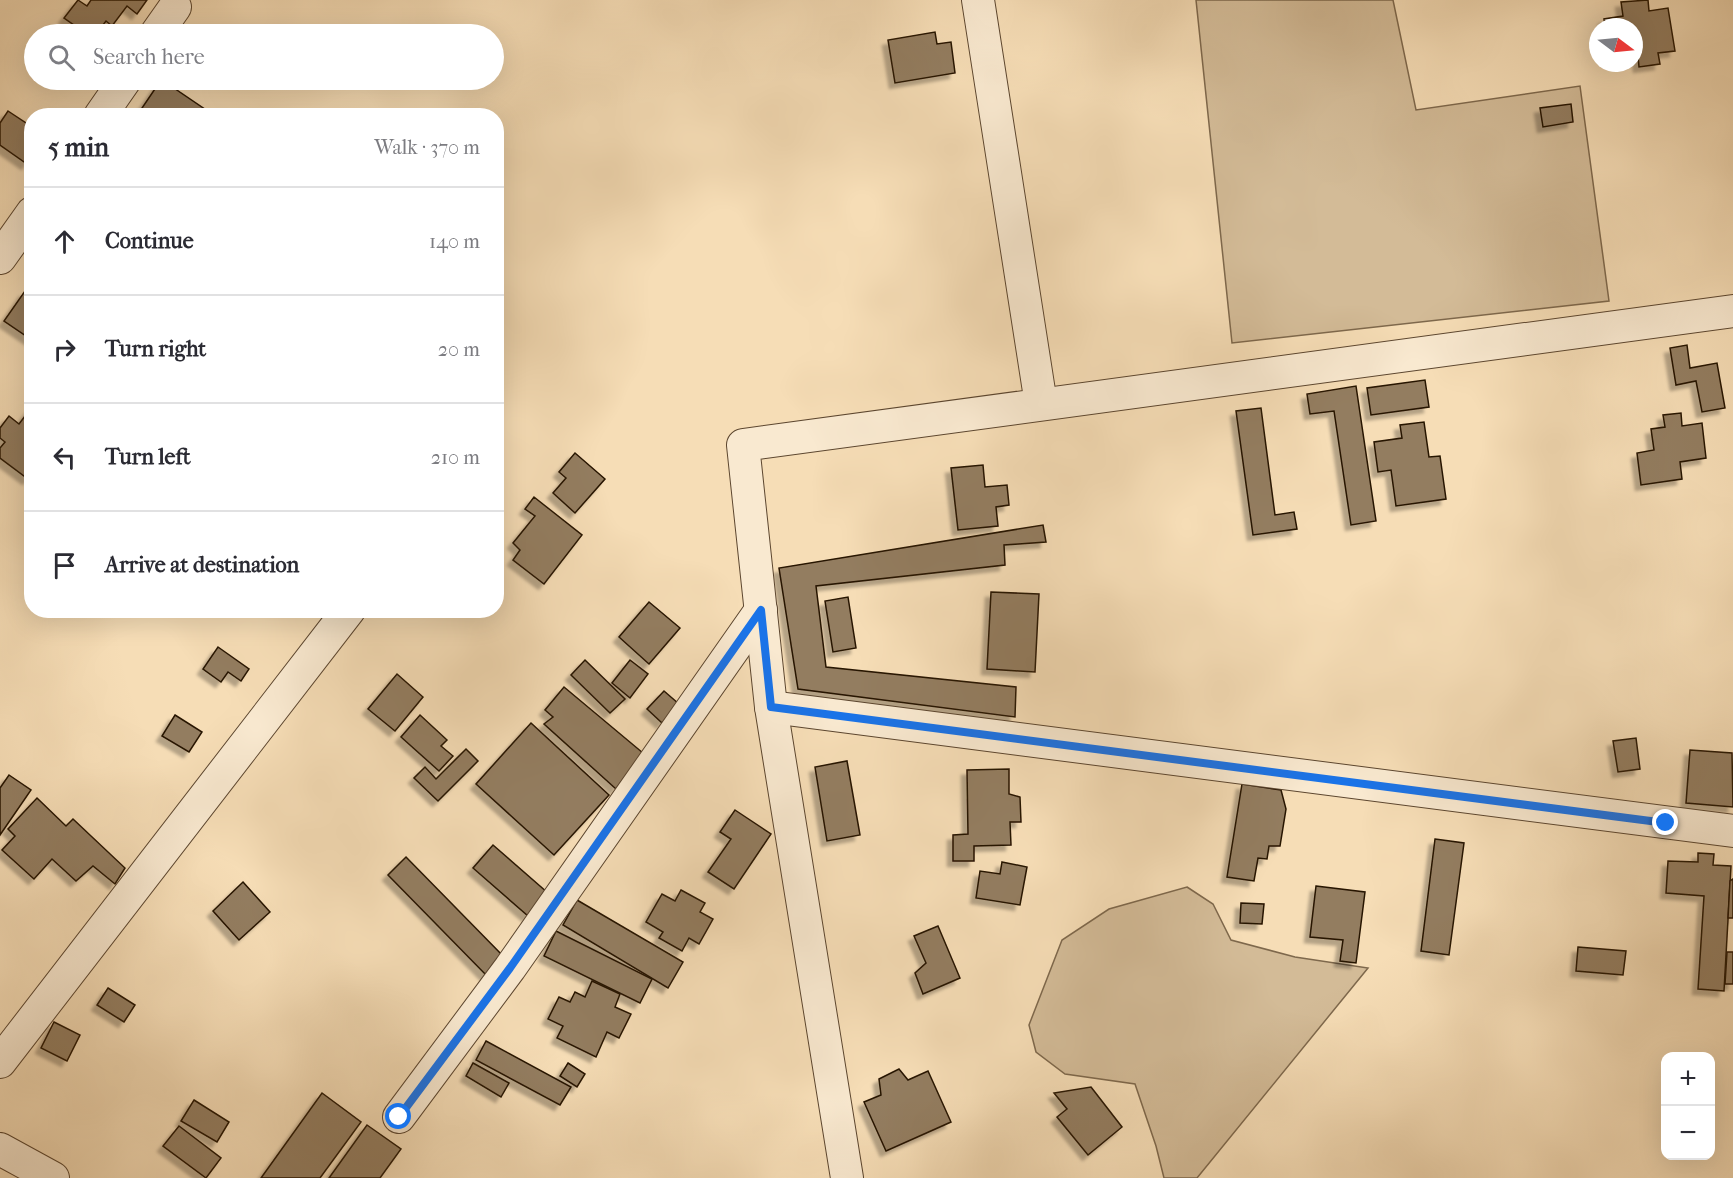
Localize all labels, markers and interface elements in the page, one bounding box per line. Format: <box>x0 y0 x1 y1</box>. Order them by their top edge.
north arrow <box>1589 18 1643 72</box>
search box <box>24 24 504 90</box>
icon: search <box>45 41 78 74</box>
text: Search here <box>93 44 205 70</box>
text: 5 min <box>48 132 109 163</box>
text: Walk · 370 m <box>374 136 480 159</box>
icon: ahead <box>48 225 81 258</box>
text: Continue <box>105 228 194 254</box>
text: 140 m <box>429 230 480 253</box>
icon: right <box>48 333 81 366</box>
text: Turn right <box>105 336 206 362</box>
text: 20 m <box>438 338 480 361</box>
icon: left <box>48 441 81 474</box>
text: Turn left <box>105 444 191 470</box>
text: 210 m <box>431 446 480 469</box>
icon: arrive <box>48 549 81 582</box>
text: Arrive at destination <box>105 552 299 578</box>
route end <box>1652 809 1678 835</box>
map controls <box>1661 1052 1715 1160</box>
button: + <box>1661 1052 1715 1106</box>
route start <box>385 1103 411 1129</box>
button: − <box>1661 1106 1715 1160</box>

